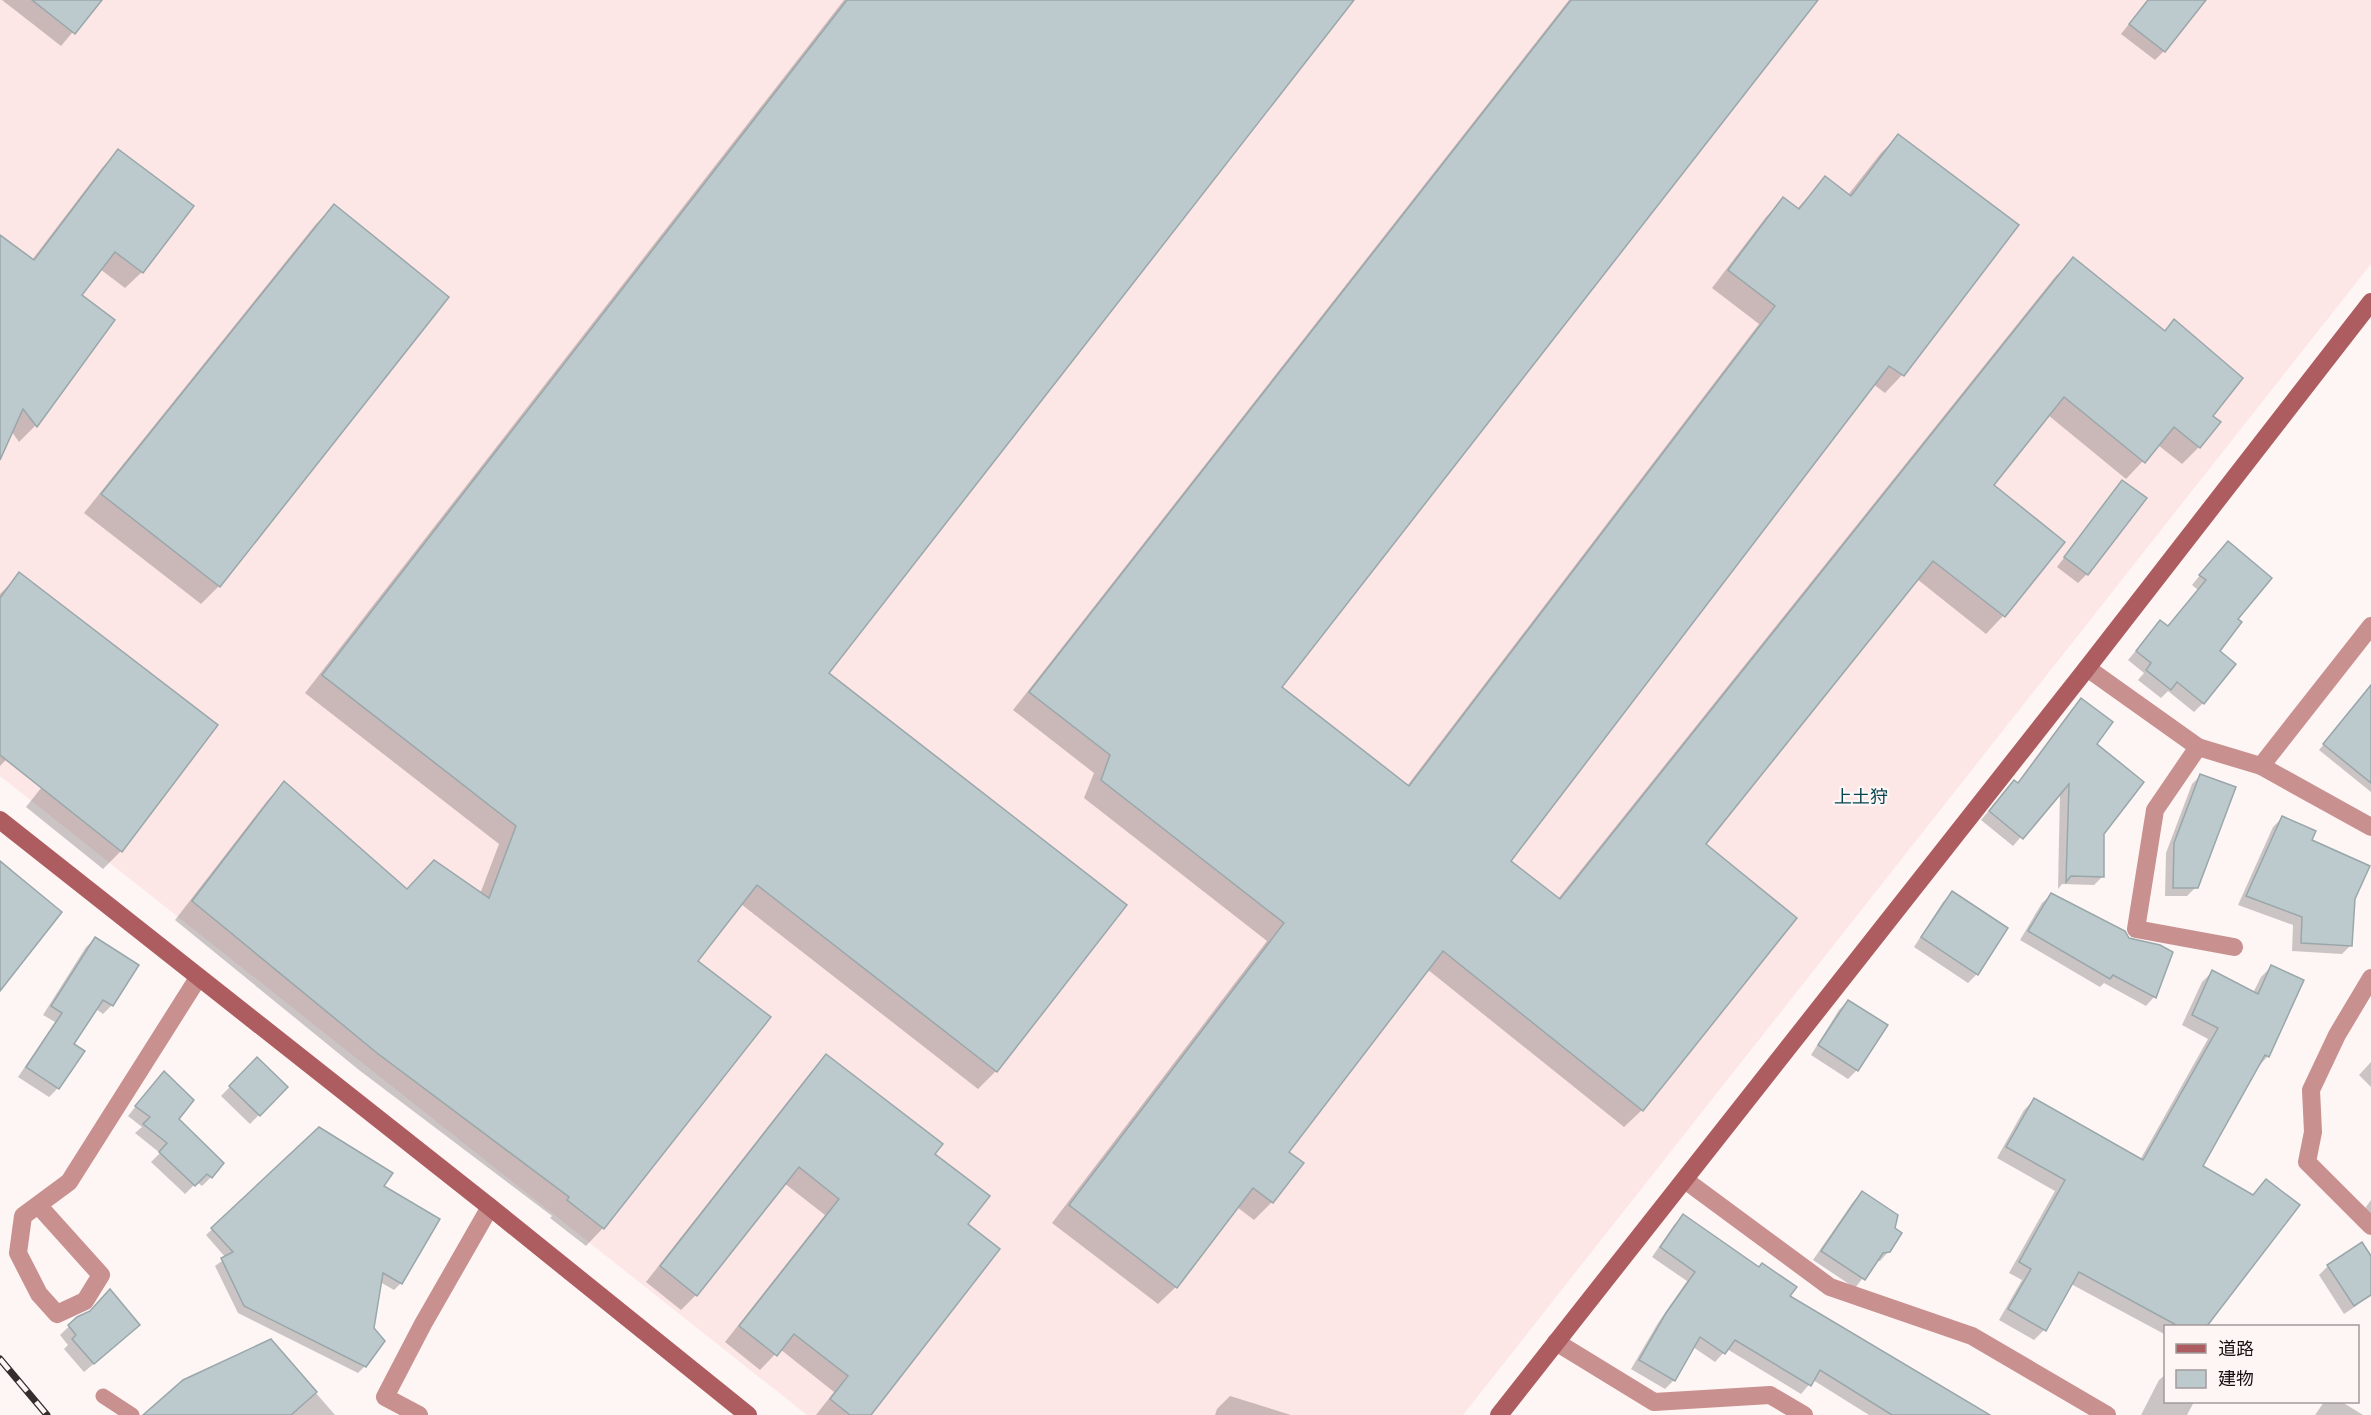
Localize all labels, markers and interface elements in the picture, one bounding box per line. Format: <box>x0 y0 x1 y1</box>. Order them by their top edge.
district label: 上土狩 <box>1834 785 1888 808</box>
legend <box>2164 1325 2359 1403</box>
text: 道路 <box>2218 1337 2254 1360</box>
text: 建物 <box>2218 1367 2254 1390</box>

